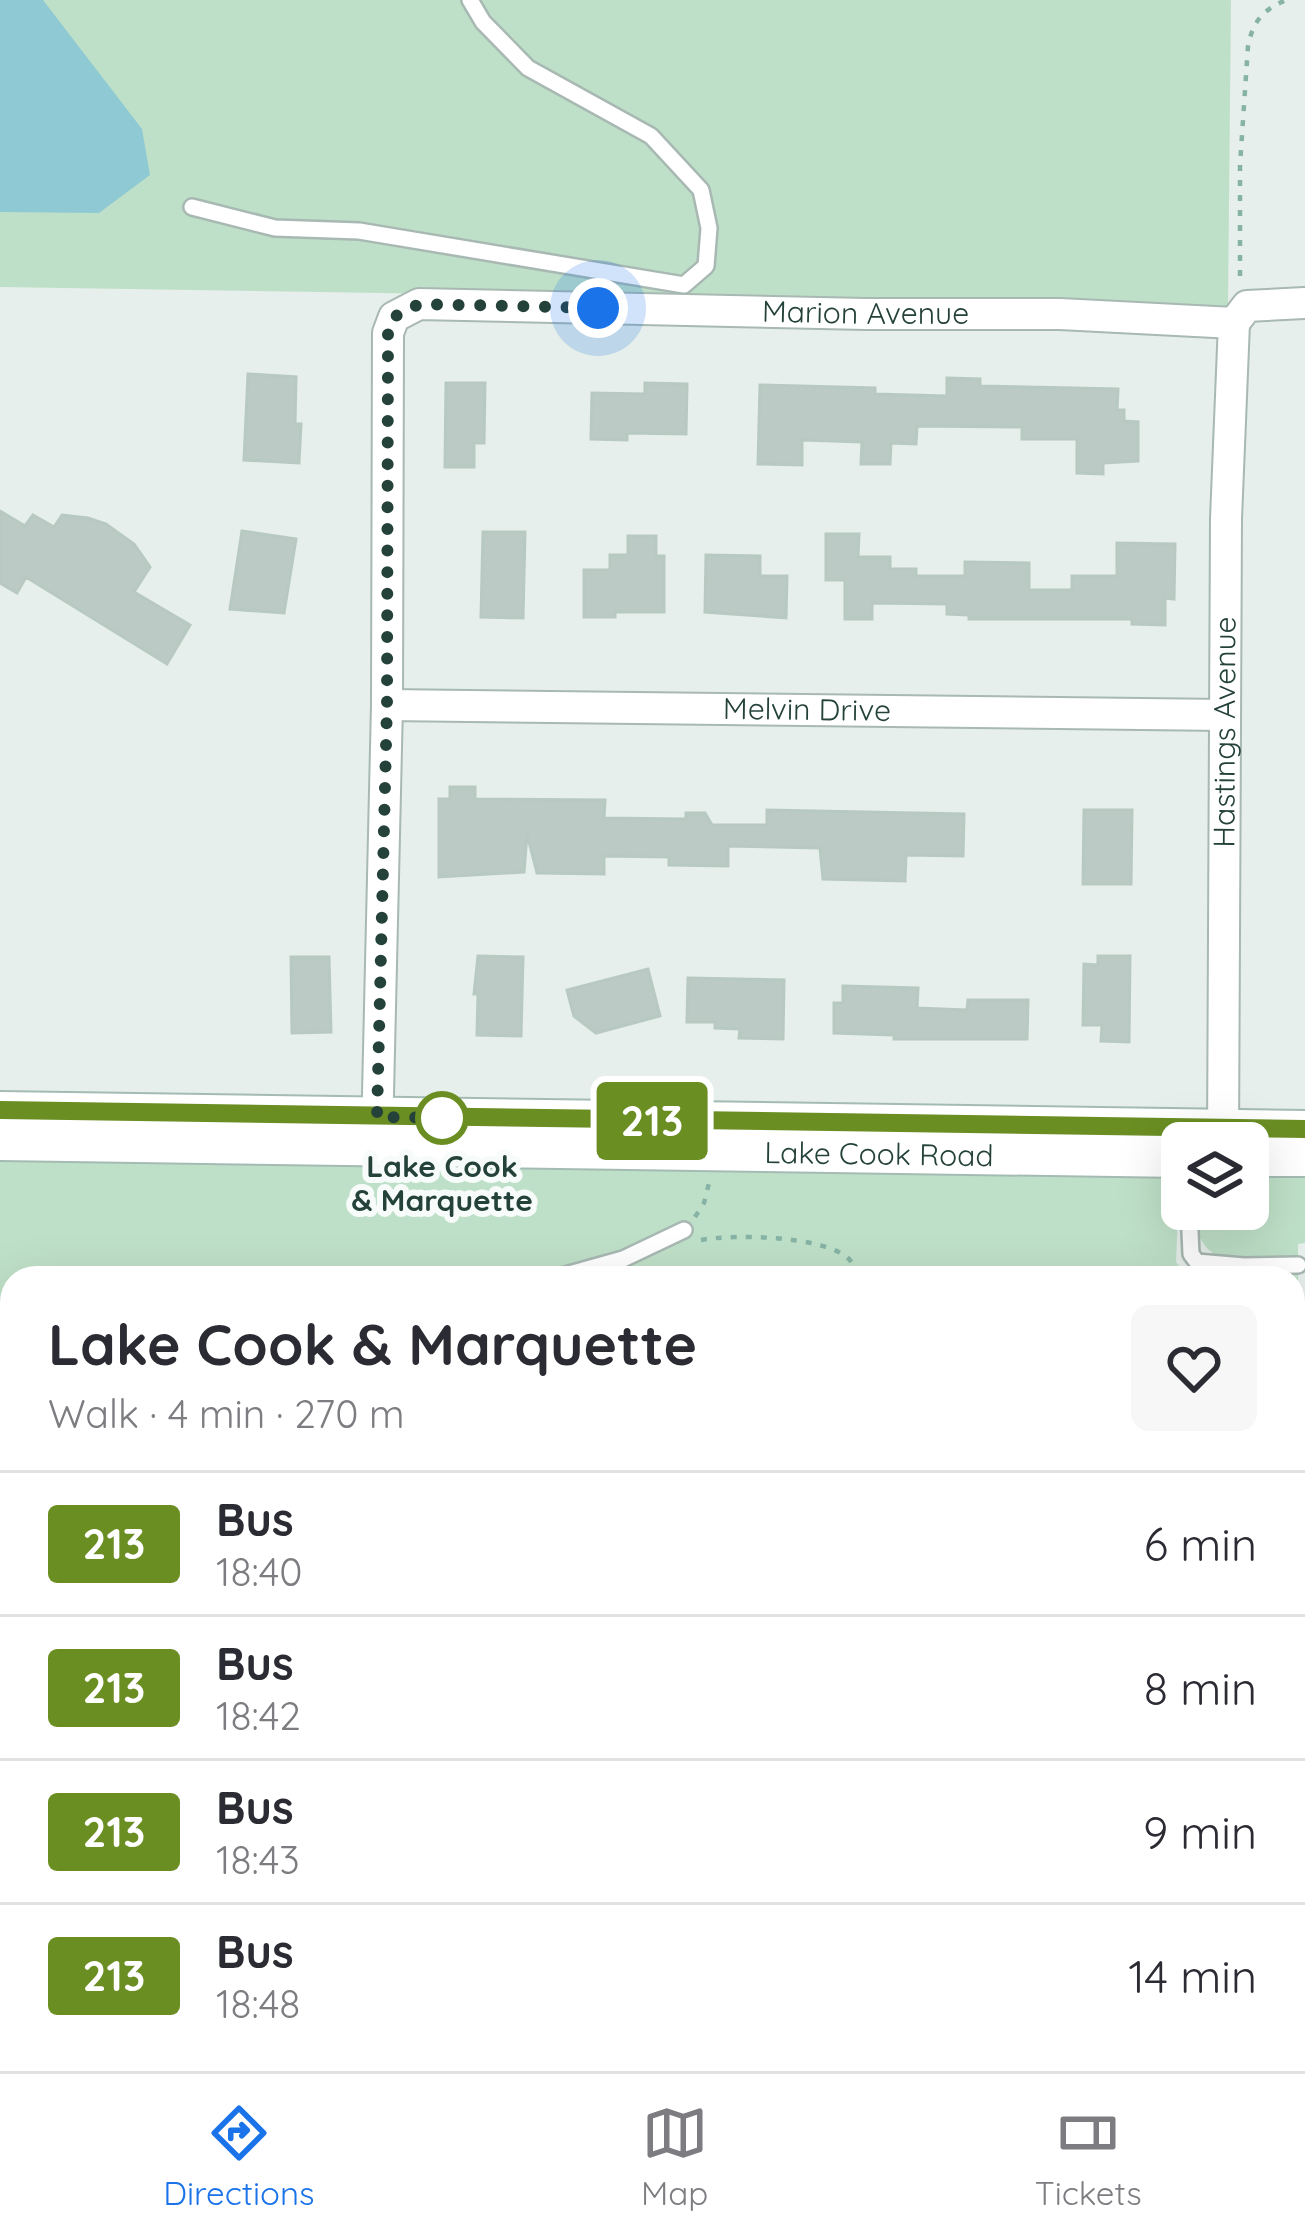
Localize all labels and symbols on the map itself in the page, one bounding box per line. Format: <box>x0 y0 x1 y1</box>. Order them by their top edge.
your location <box>568 278 628 338</box>
street label: Marion Avenue <box>761 292 969 332</box>
street label: Hastings Avenue <box>1204 616 1244 848</box>
street label: Melvin Drive <box>723 689 891 729</box>
line badge: 213 <box>583 1082 721 1160</box>
marker: Lake Cook & Marquette <box>417 1093 467 1143</box>
street label: Lake Cook Road <box>764 1133 994 1174</box>
place label: Lake Cook & Marquette <box>351 1147 533 1219</box>

